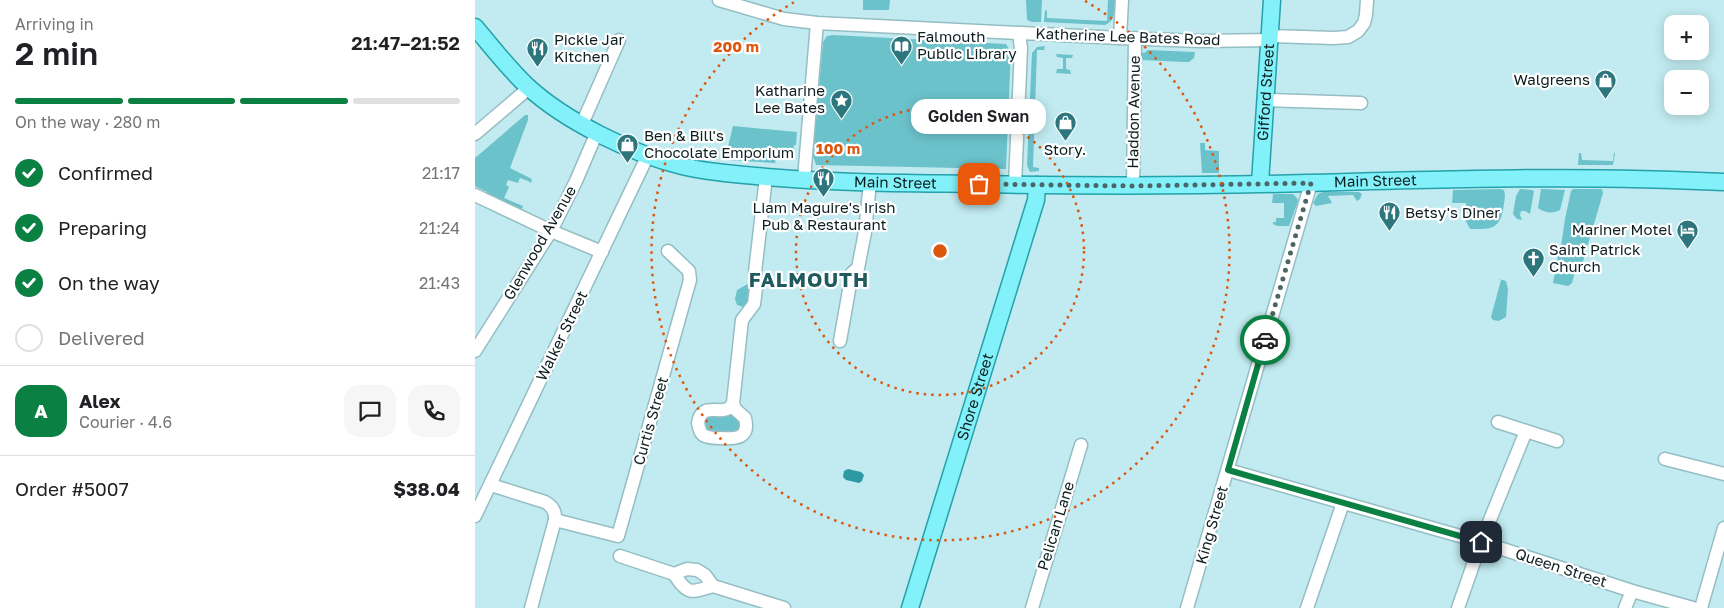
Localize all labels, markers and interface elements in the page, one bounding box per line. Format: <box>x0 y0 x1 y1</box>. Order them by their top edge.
text: Arriving in <box>15 14 94 34</box>
map controls <box>1664 15 1709 115</box>
button: + <box>1664 15 1709 60</box>
street label: Katherine Lee Bates Road <box>1035 24 1221 48</box>
place label: Falmouth Public Library <box>917 27 1017 62</box>
place label: Pickle Jar Kitchen <box>554 30 624 65</box>
text: 21:47–21:52 <box>351 31 460 54</box>
text: 2 min <box>15 34 98 72</box>
library icon: Falmouth Public Library <box>889 34 913 65</box>
restaurant icon: Pickle Jar Kitchen <box>526 37 550 68</box>
text: 200 m <box>713 37 759 55</box>
street label: Gifford Street <box>1253 43 1277 141</box>
street label: Haddon Avenue <box>1123 55 1143 169</box>
shop icon: Walgreens <box>1594 68 1618 99</box>
place label: Walgreens <box>1514 70 1590 88</box>
button: − <box>1664 70 1709 115</box>
place label: Katharine Lee Bates <box>754 81 825 116</box>
place icon: Katharine Lee Bates <box>829 88 853 119</box>
callout: Golden Swan <box>911 99 1047 134</box>
text: Golden Swan <box>928 106 1029 126</box>
shop icon: Story. <box>1053 110 1077 141</box>
text: On the way · 280 m <box>15 112 160 132</box>
place label: Ben & Bill's Chocolate Emporium <box>644 126 794 161</box>
shop icon: Ben & Bill's Chocolate Emporium <box>616 133 640 164</box>
text: 100 m <box>816 139 860 157</box>
place label: Story. <box>1044 140 1086 158</box>
icon: check <box>15 159 43 187</box>
text: Confirmed <box>58 161 153 184</box>
text: 21:17 <box>422 163 460 183</box>
pin <box>958 163 1000 205</box>
restaurant icon: Liam Maguire's Irish Pub & Restaurant <box>812 167 836 198</box>
icon: bag <box>965 170 993 198</box>
street label: Main Street <box>1334 170 1417 190</box>
street label: Main Street <box>854 172 937 192</box>
street label: Glenwood Avenue <box>499 182 579 303</box>
place label: Liam Maguire's Irish Pub & Restaurant <box>753 198 895 233</box>
restaurant icon: Betsy's Diner <box>1377 201 1401 232</box>
place label: Betsy's Diner <box>1405 203 1500 221</box>
icon: check <box>15 214 43 242</box>
text: Preparing <box>58 216 147 239</box>
text: 21:24 <box>419 218 460 238</box>
hotel icon: Mariner Motel <box>1676 218 1700 249</box>
place label: Mariner Motel <box>1572 220 1672 238</box>
place label: Saint Patrick Church <box>1549 240 1641 275</box>
centre of rings <box>931 242 949 260</box>
church icon: Saint Patrick Church <box>1521 247 1545 278</box>
district label: FALMOUTH <box>749 267 869 291</box>
icon: check <box>15 269 43 297</box>
text: On the way <box>58 271 160 294</box>
text: 21:43 <box>419 273 460 293</box>
street label: Walker Street <box>532 288 591 384</box>
courier <box>1240 315 1290 365</box>
text: Delivered <box>58 326 145 349</box>
icon: car <box>1251 326 1279 354</box>
street label: Shore Street <box>952 351 996 442</box>
street label: Curtis Street <box>629 374 671 467</box>
button: chat <box>344 385 396 437</box>
button: phone <box>408 385 460 437</box>
text: Alex <box>79 389 120 412</box>
text: A <box>34 399 48 422</box>
text: Courier · 4.6 <box>79 412 172 432</box>
text: Order #5007 <box>15 477 129 500</box>
text: $38.04 <box>393 477 460 500</box>
street label: Pelican Lane <box>1033 479 1077 572</box>
street label: King Street <box>1191 483 1231 566</box>
pin <box>1460 521 1502 563</box>
icon: home <box>1467 528 1495 556</box>
street label: Queen Street <box>1513 544 1609 590</box>

